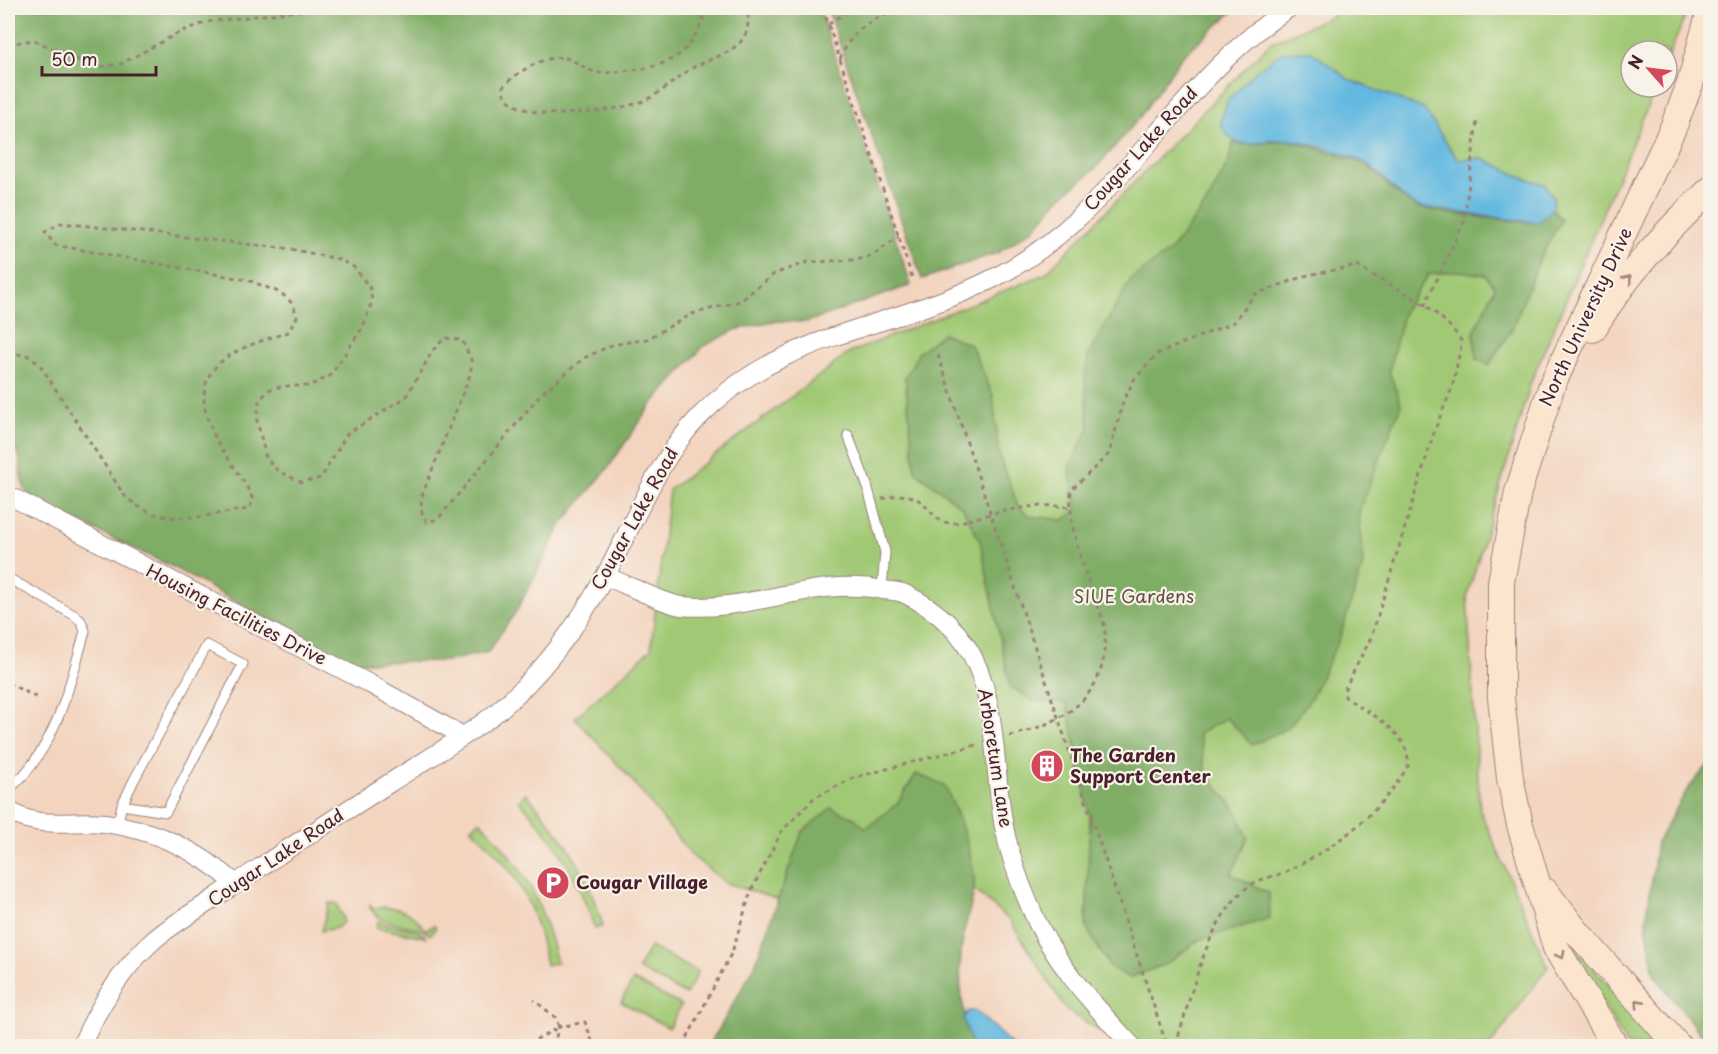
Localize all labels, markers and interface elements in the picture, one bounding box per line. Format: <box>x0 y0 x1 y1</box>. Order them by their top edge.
scale bar <box>42 39 156 77</box>
north arrow <box>1619 39 1679 99</box>
text: 50 m <box>51 45 98 72</box>
text: N <box>1621 50 1648 73</box>
street label: Cougar Lake Road <box>1077 80 1203 216</box>
street label: North University Drive <box>1531 223 1638 410</box>
one-way arrow <box>1621 275 1632 286</box>
street label: Cougar Lake Road <box>583 442 684 594</box>
street label: Housing Facilities Drive <box>142 556 332 671</box>
park label: SIUE Gardens <box>1074 582 1194 609</box>
street label: Arboretum Lane <box>972 686 1021 829</box>
place label: The Garden Support Center <box>1070 741 1212 789</box>
building icon: The Garden Support Center <box>1029 748 1065 784</box>
street label: Cougar Lake Road <box>202 801 349 912</box>
parking icon: Cougar Village <box>535 865 571 901</box>
place label: Cougar Village <box>576 868 708 895</box>
one-way arrow <box>1554 949 1565 959</box>
one-way arrow <box>1635 999 1646 1010</box>

